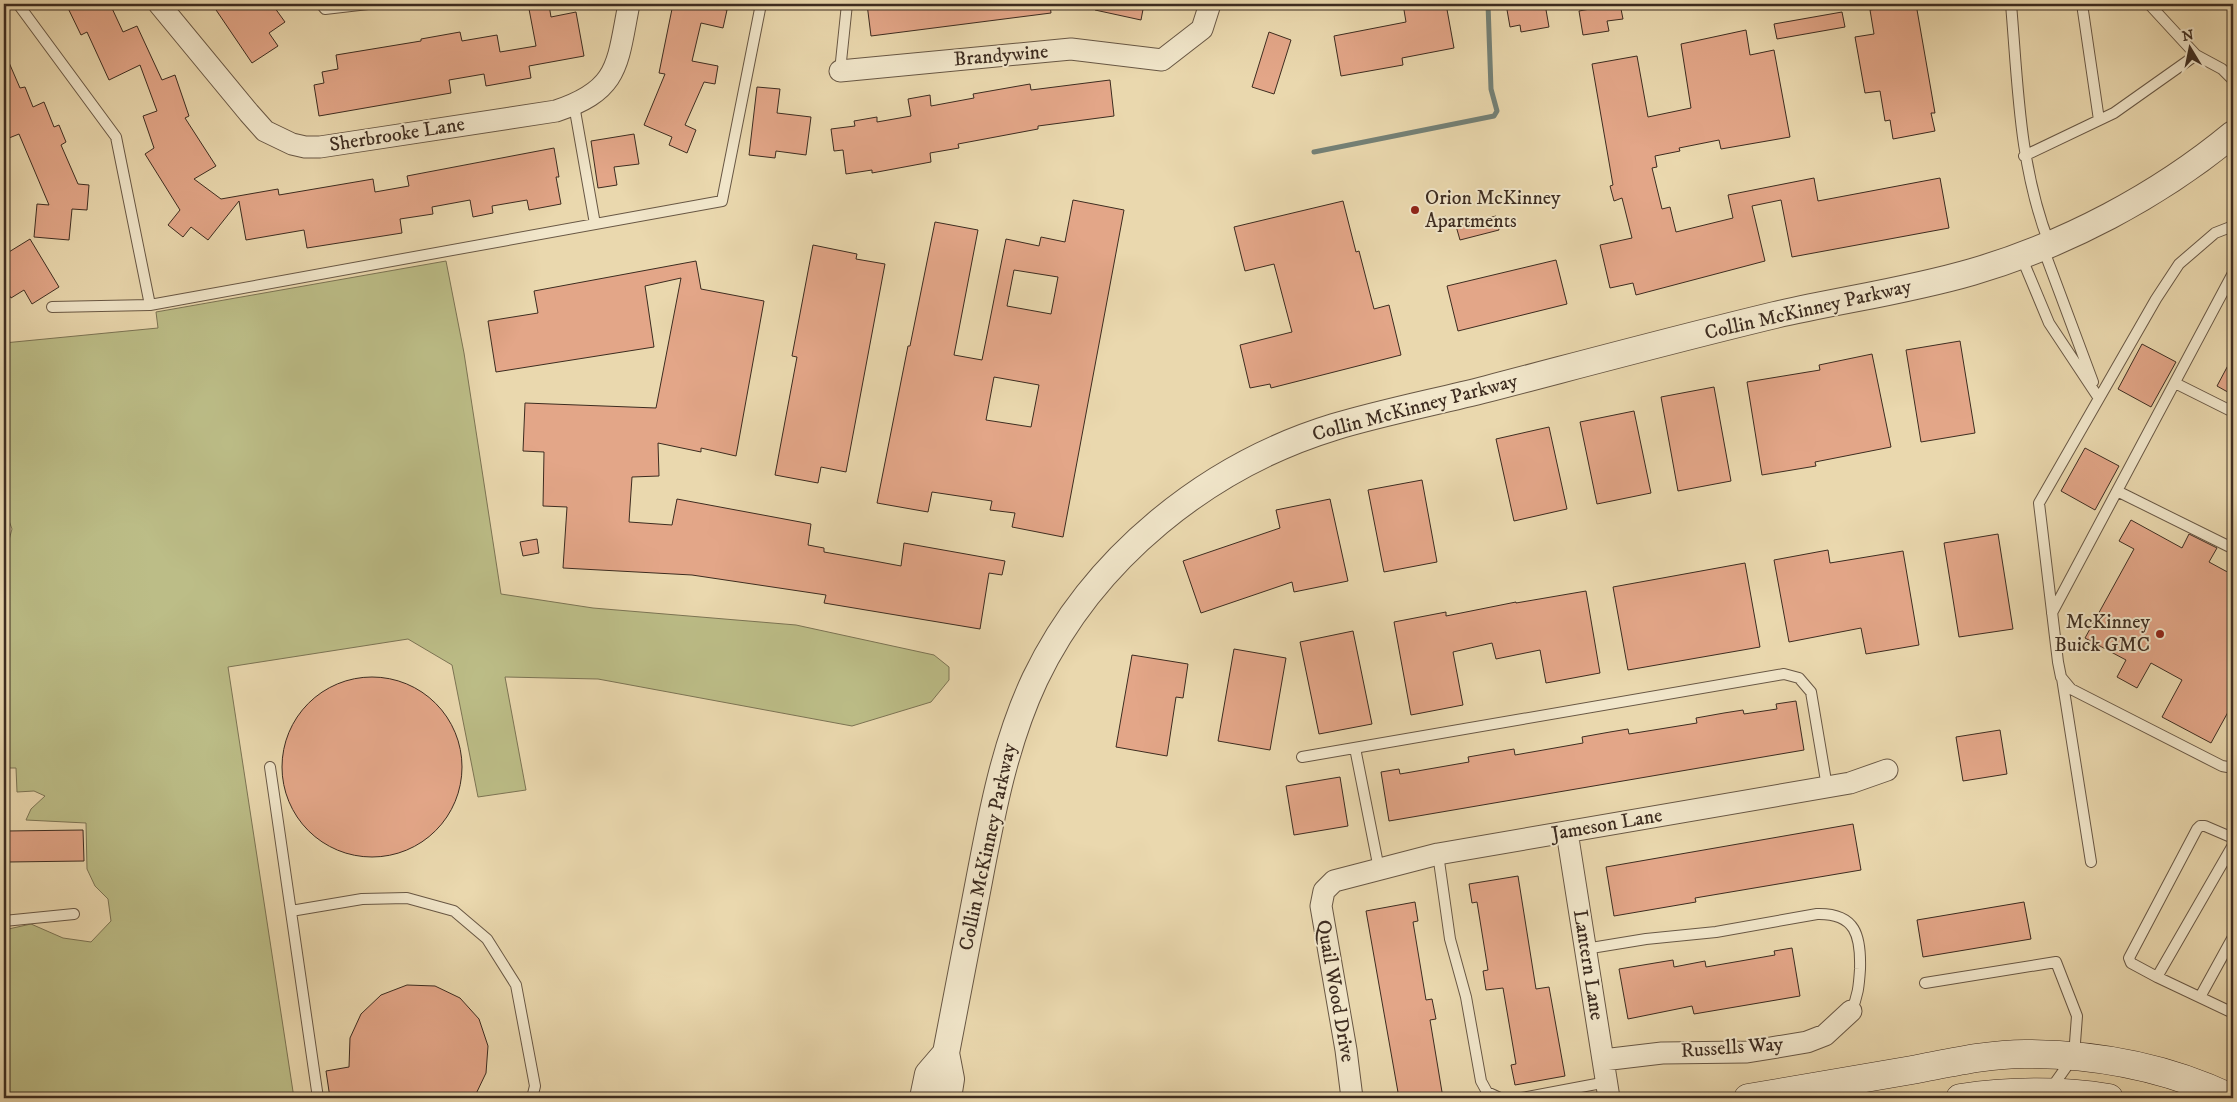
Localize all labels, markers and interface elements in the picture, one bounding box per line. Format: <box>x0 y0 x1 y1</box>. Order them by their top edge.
north arrow <box>2164 22 2214 72</box>
text: N <box>2181 26 2196 46</box>
street label: Brandywine <box>953 39 1049 73</box>
street label: Sherbrooke Lane <box>328 112 466 158</box>
place label: Orion McKinney Apartments <box>1425 186 1561 234</box>
marker: Orion McKinney Apartments <box>1409 204 1421 216</box>
street label: Collin McKinney Parkway <box>1702 274 1914 346</box>
street label: Collin McKinney Parkway <box>1310 368 1521 447</box>
place label: McKinney Buick GMC <box>2054 610 2151 658</box>
marker: McKinney Buick GMC <box>2154 628 2166 640</box>
street label: Collin McKinney Parkway <box>954 740 1022 953</box>
street label: Jameson Lane <box>1548 803 1664 847</box>
street label: Lantern Lane <box>1567 908 1609 1022</box>
street label: Quail Wood Drive <box>1310 918 1360 1064</box>
street label: Russells Way <box>1680 1032 1785 1064</box>

